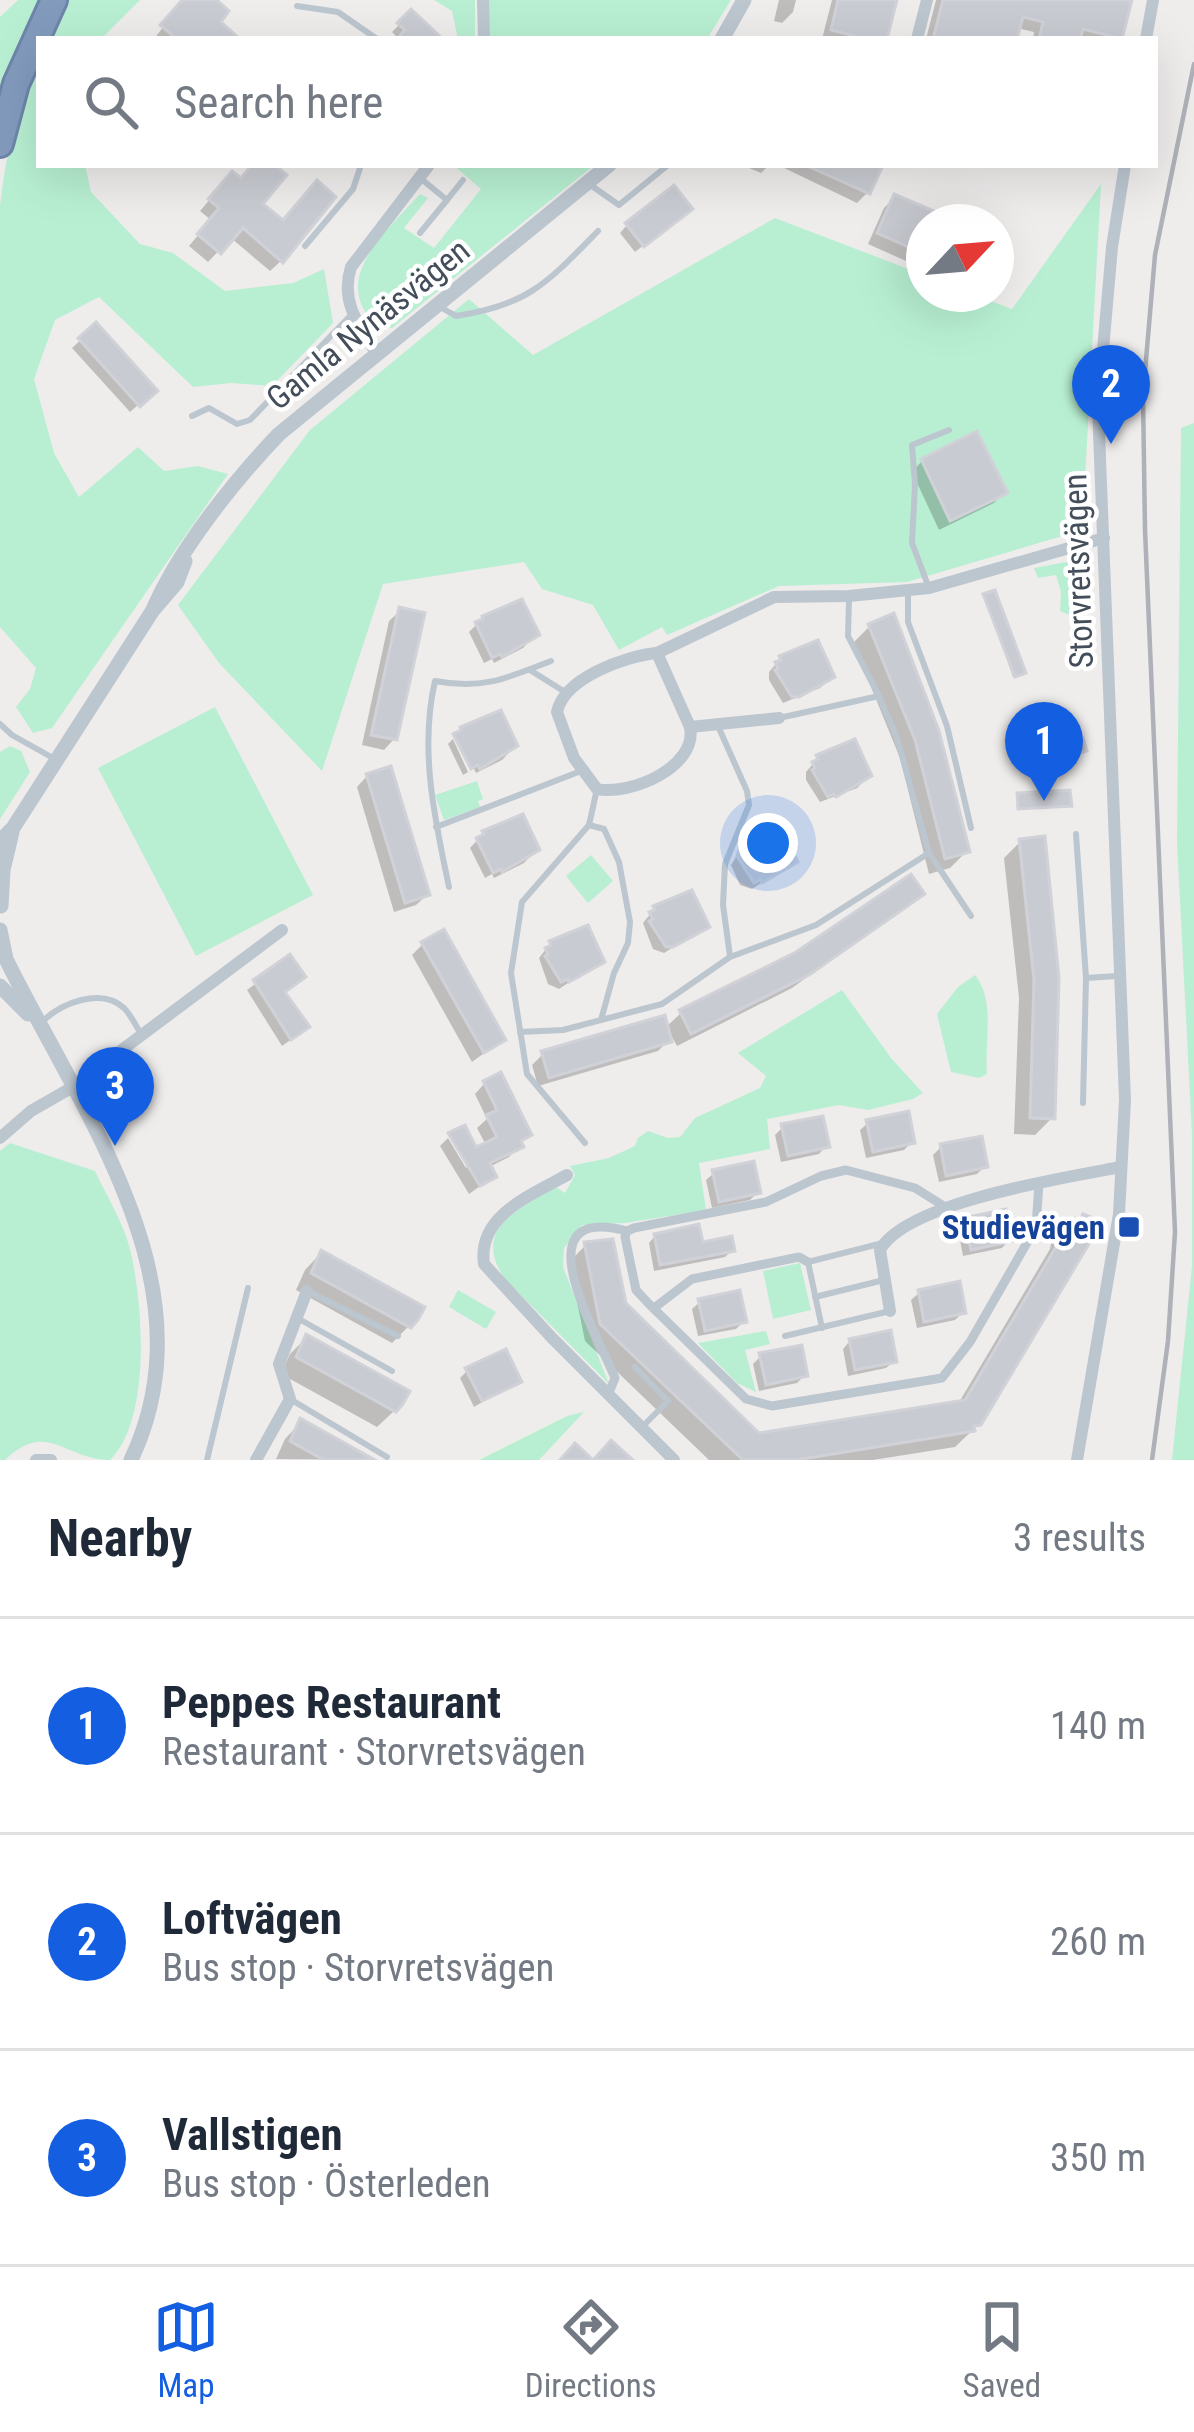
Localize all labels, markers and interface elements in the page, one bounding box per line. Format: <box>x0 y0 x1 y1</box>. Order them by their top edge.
search box <box>36 36 1158 168</box>
icon: search <box>78 69 144 135</box>
text: Search here <box>174 76 383 129</box>
north arrow <box>906 204 1014 312</box>
street label: Gamla Nynäsvägen <box>259 230 477 418</box>
pin: 2 <box>1072 345 1150 444</box>
street label: Storvretsvägen <box>1055 473 1101 669</box>
pin: 1 <box>1005 702 1083 801</box>
your location <box>738 813 798 873</box>
pin: 3 <box>76 1047 154 1146</box>
place label: Studievägen <box>942 1208 1105 1247</box>
marker: Studievägen <box>1116 1214 1142 1240</box>
text: Nearby <box>48 1509 192 1568</box>
text: 3 results <box>1013 1515 1146 1561</box>
text: Peppes Restaurant <box>162 1676 501 1729</box>
text: 1 <box>77 1703 97 1749</box>
text: 140 m <box>1050 1703 1146 1749</box>
text: Restaurant · Storvretsvägen <box>162 1729 586 1775</box>
text: Loftvägen <box>162 1892 342 1945</box>
text: 2 <box>77 1919 97 1965</box>
text: 260 m <box>1050 1919 1146 1965</box>
text: Bus stop · Storvretsvägen <box>162 1945 555 1991</box>
text: Vallstigen <box>162 2108 343 2161</box>
text: 3 <box>77 2135 97 2181</box>
text: 350 m <box>1050 2135 1146 2181</box>
text: Bus stop · Österleden <box>162 2161 491 2207</box>
tab: Map <box>153 2294 219 2405</box>
tab: Directions <box>525 2294 657 2405</box>
tab: Saved <box>963 2294 1041 2405</box>

